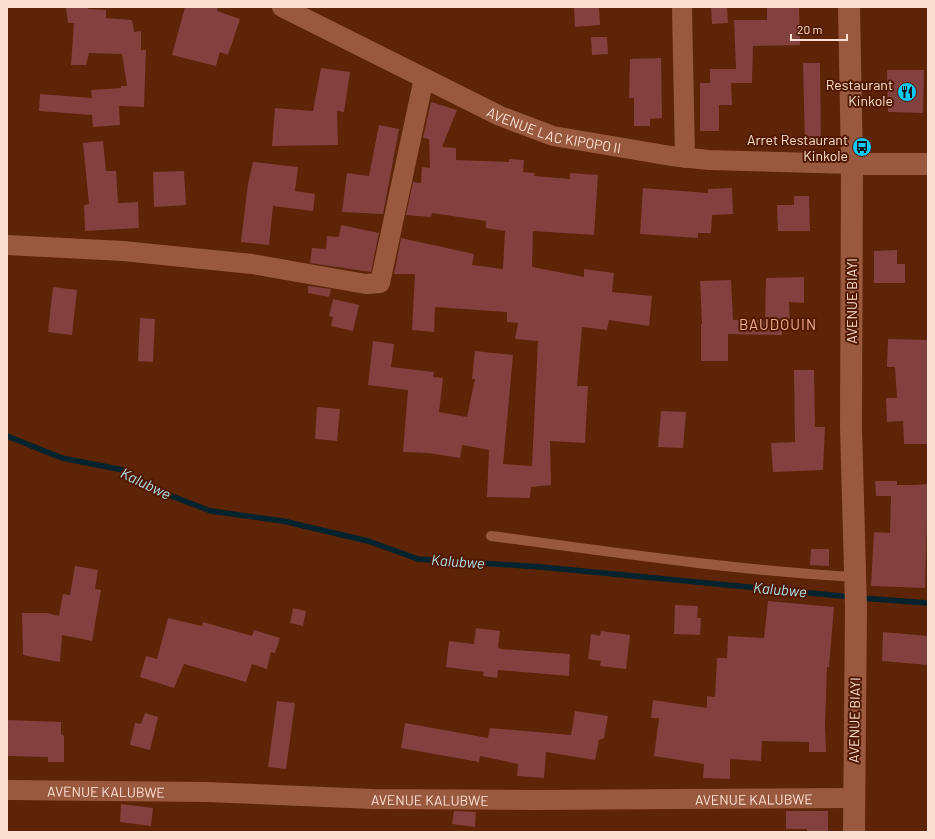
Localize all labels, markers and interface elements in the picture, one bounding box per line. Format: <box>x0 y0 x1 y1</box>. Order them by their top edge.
scale bar <box>791 16 847 42</box>
text: 20 m <box>797 22 823 36</box>
place label: Restaurant Kinkole <box>826 76 893 109</box>
restaurant icon: Restaurant Kinkole <box>896 81 918 103</box>
street label: AVENUE LAC KIPOPO II <box>484 103 622 156</box>
place label: Arret Restaurant Kinkole <box>747 131 848 164</box>
bus stop icon: Arret Restaurant Kinkole <box>851 136 873 158</box>
street label: AVENUE BIAYI <box>843 258 860 344</box>
district label: BAUDOUIN <box>739 315 817 333</box>
water label: Kalubwe <box>118 463 174 503</box>
water label: Kalubwe <box>431 550 486 572</box>
water label: Kalubwe <box>753 578 808 600</box>
street label: AVENUE BIAYI <box>845 677 863 763</box>
street label: AVENUE KALUBWE <box>47 782 165 800</box>
street label: AVENUE KALUBWE <box>371 790 489 808</box>
street label: AVENUE KALUBWE <box>695 790 813 807</box>

